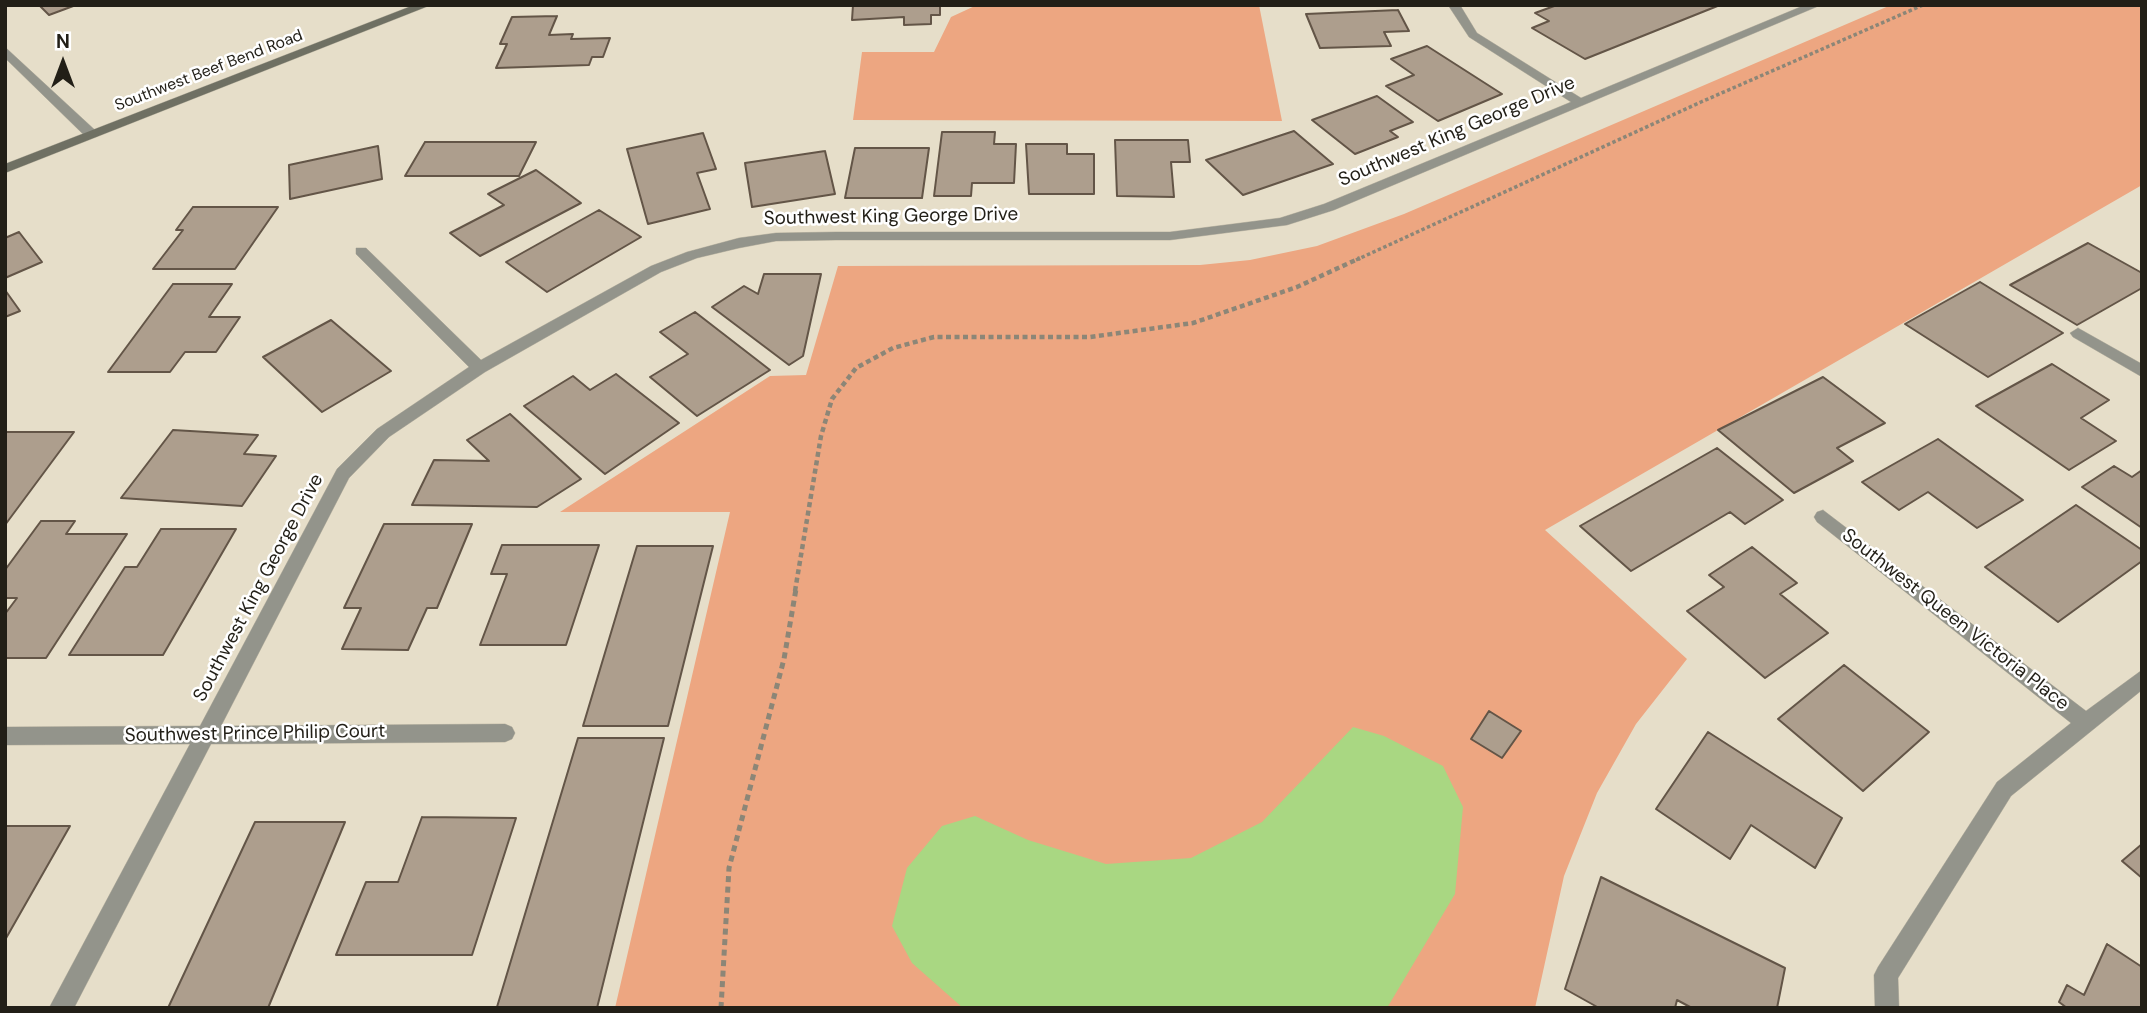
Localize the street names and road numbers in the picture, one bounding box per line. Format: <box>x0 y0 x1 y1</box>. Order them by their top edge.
street label: Southwest Beef Bend Road <box>112 26 306 116</box>
street label: Southwest King George Drive <box>1335 72 1579 192</box>
street label: Southwest King George Drive <box>764 203 1018 231</box>
street label: Southwest King George Drive <box>189 470 329 706</box>
street label: Southwest Queen Victoria Place <box>1837 524 2073 716</box>
street label: Southwest Prince Philip Court <box>124 720 386 748</box>

